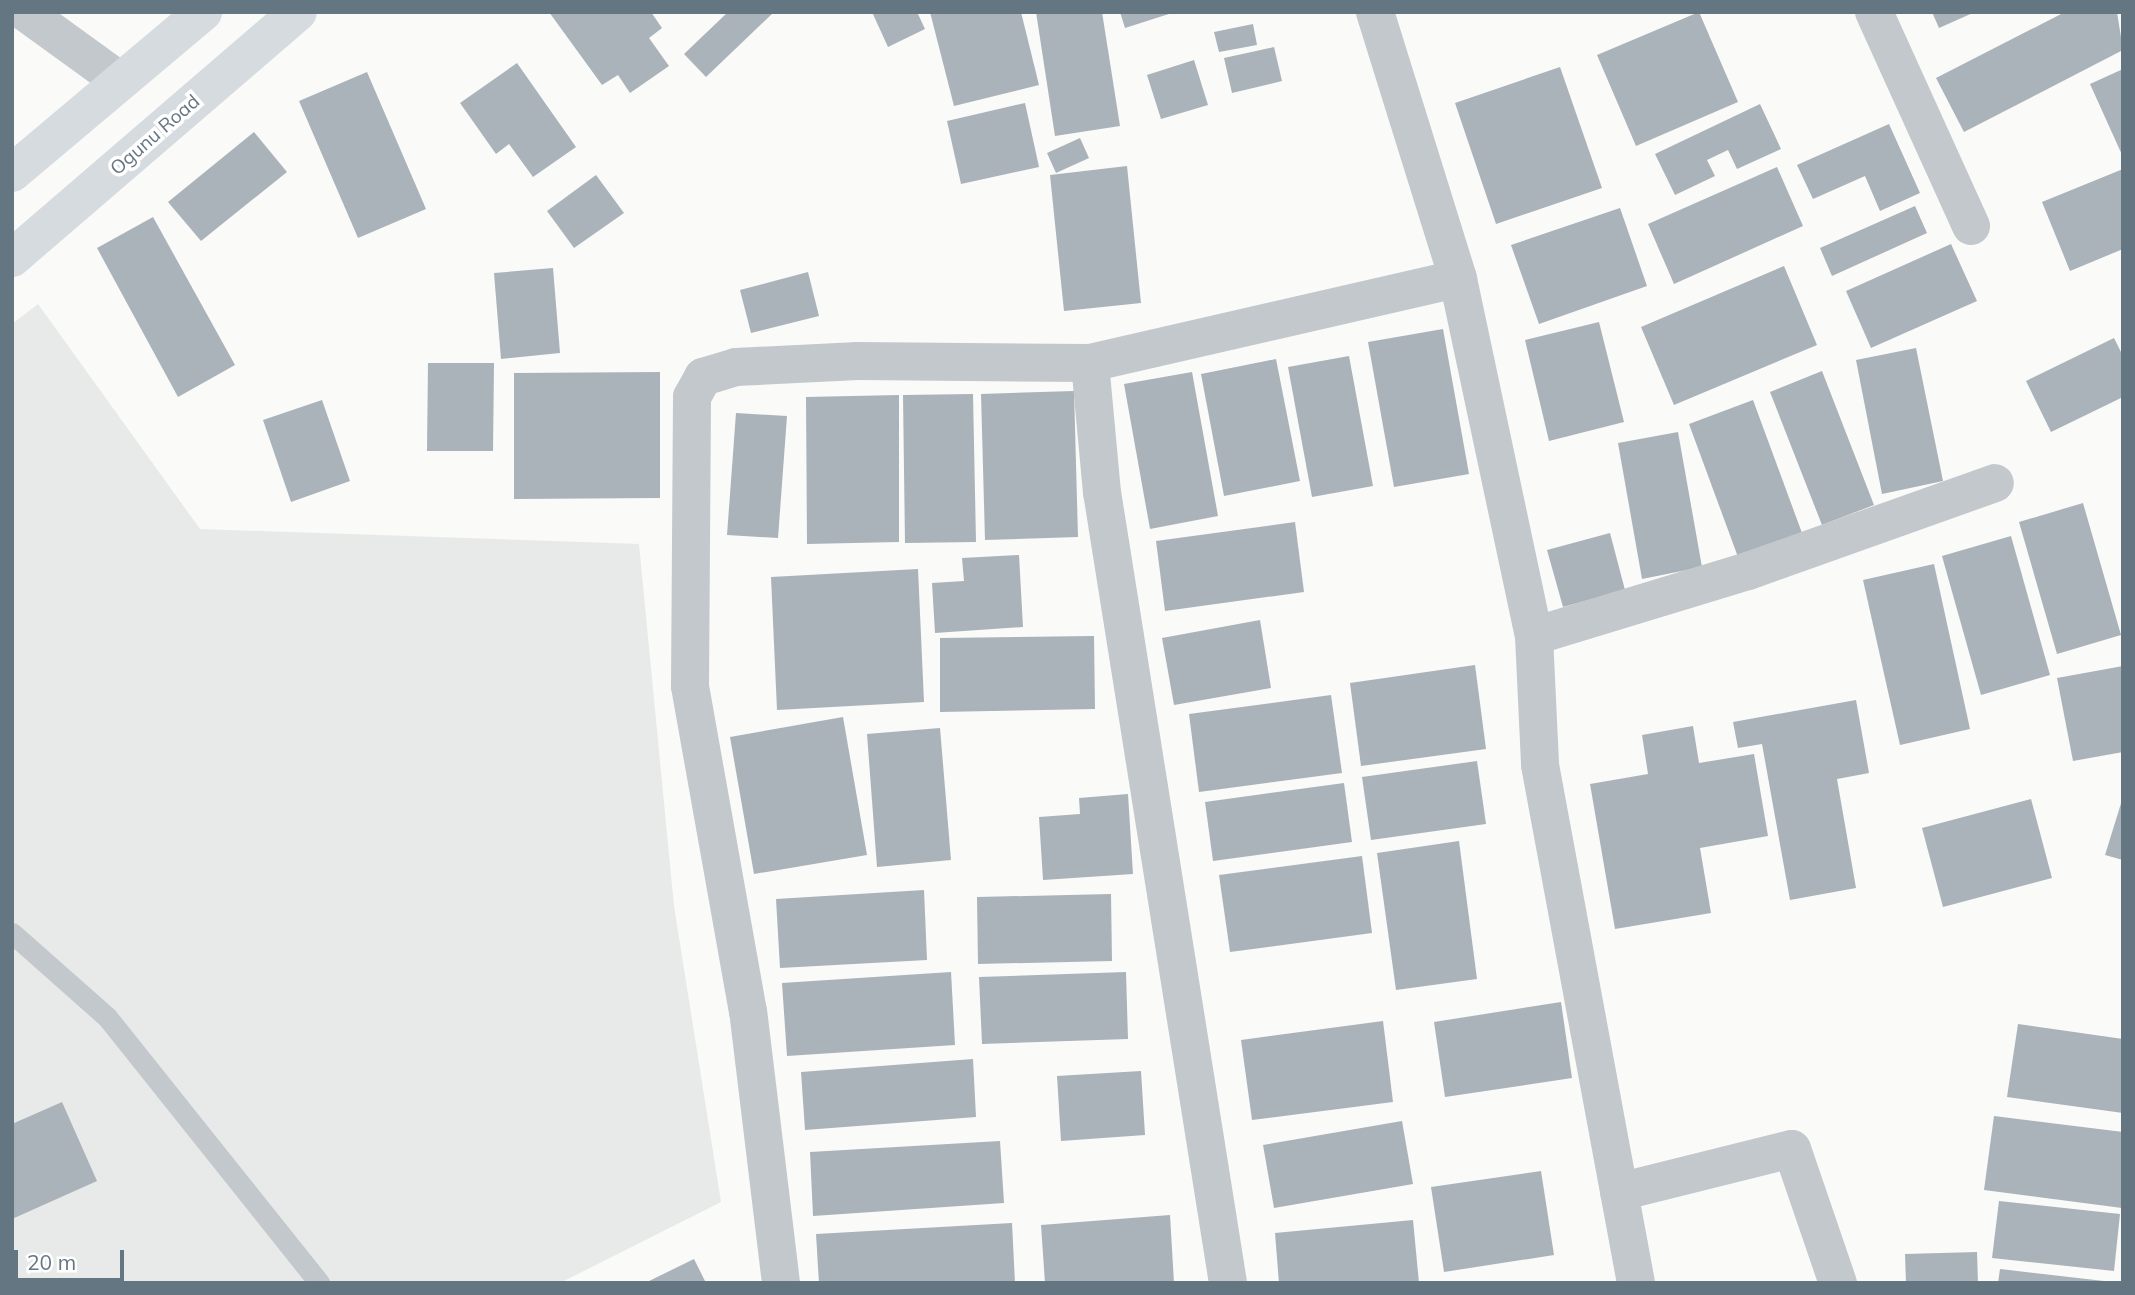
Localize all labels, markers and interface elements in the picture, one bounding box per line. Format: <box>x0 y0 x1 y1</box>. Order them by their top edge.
street label: Ogunu Road <box>106 90 204 180</box>
scale bar <box>18 1236 128 1280</box>
text: 20 m <box>27 1249 76 1275</box>

